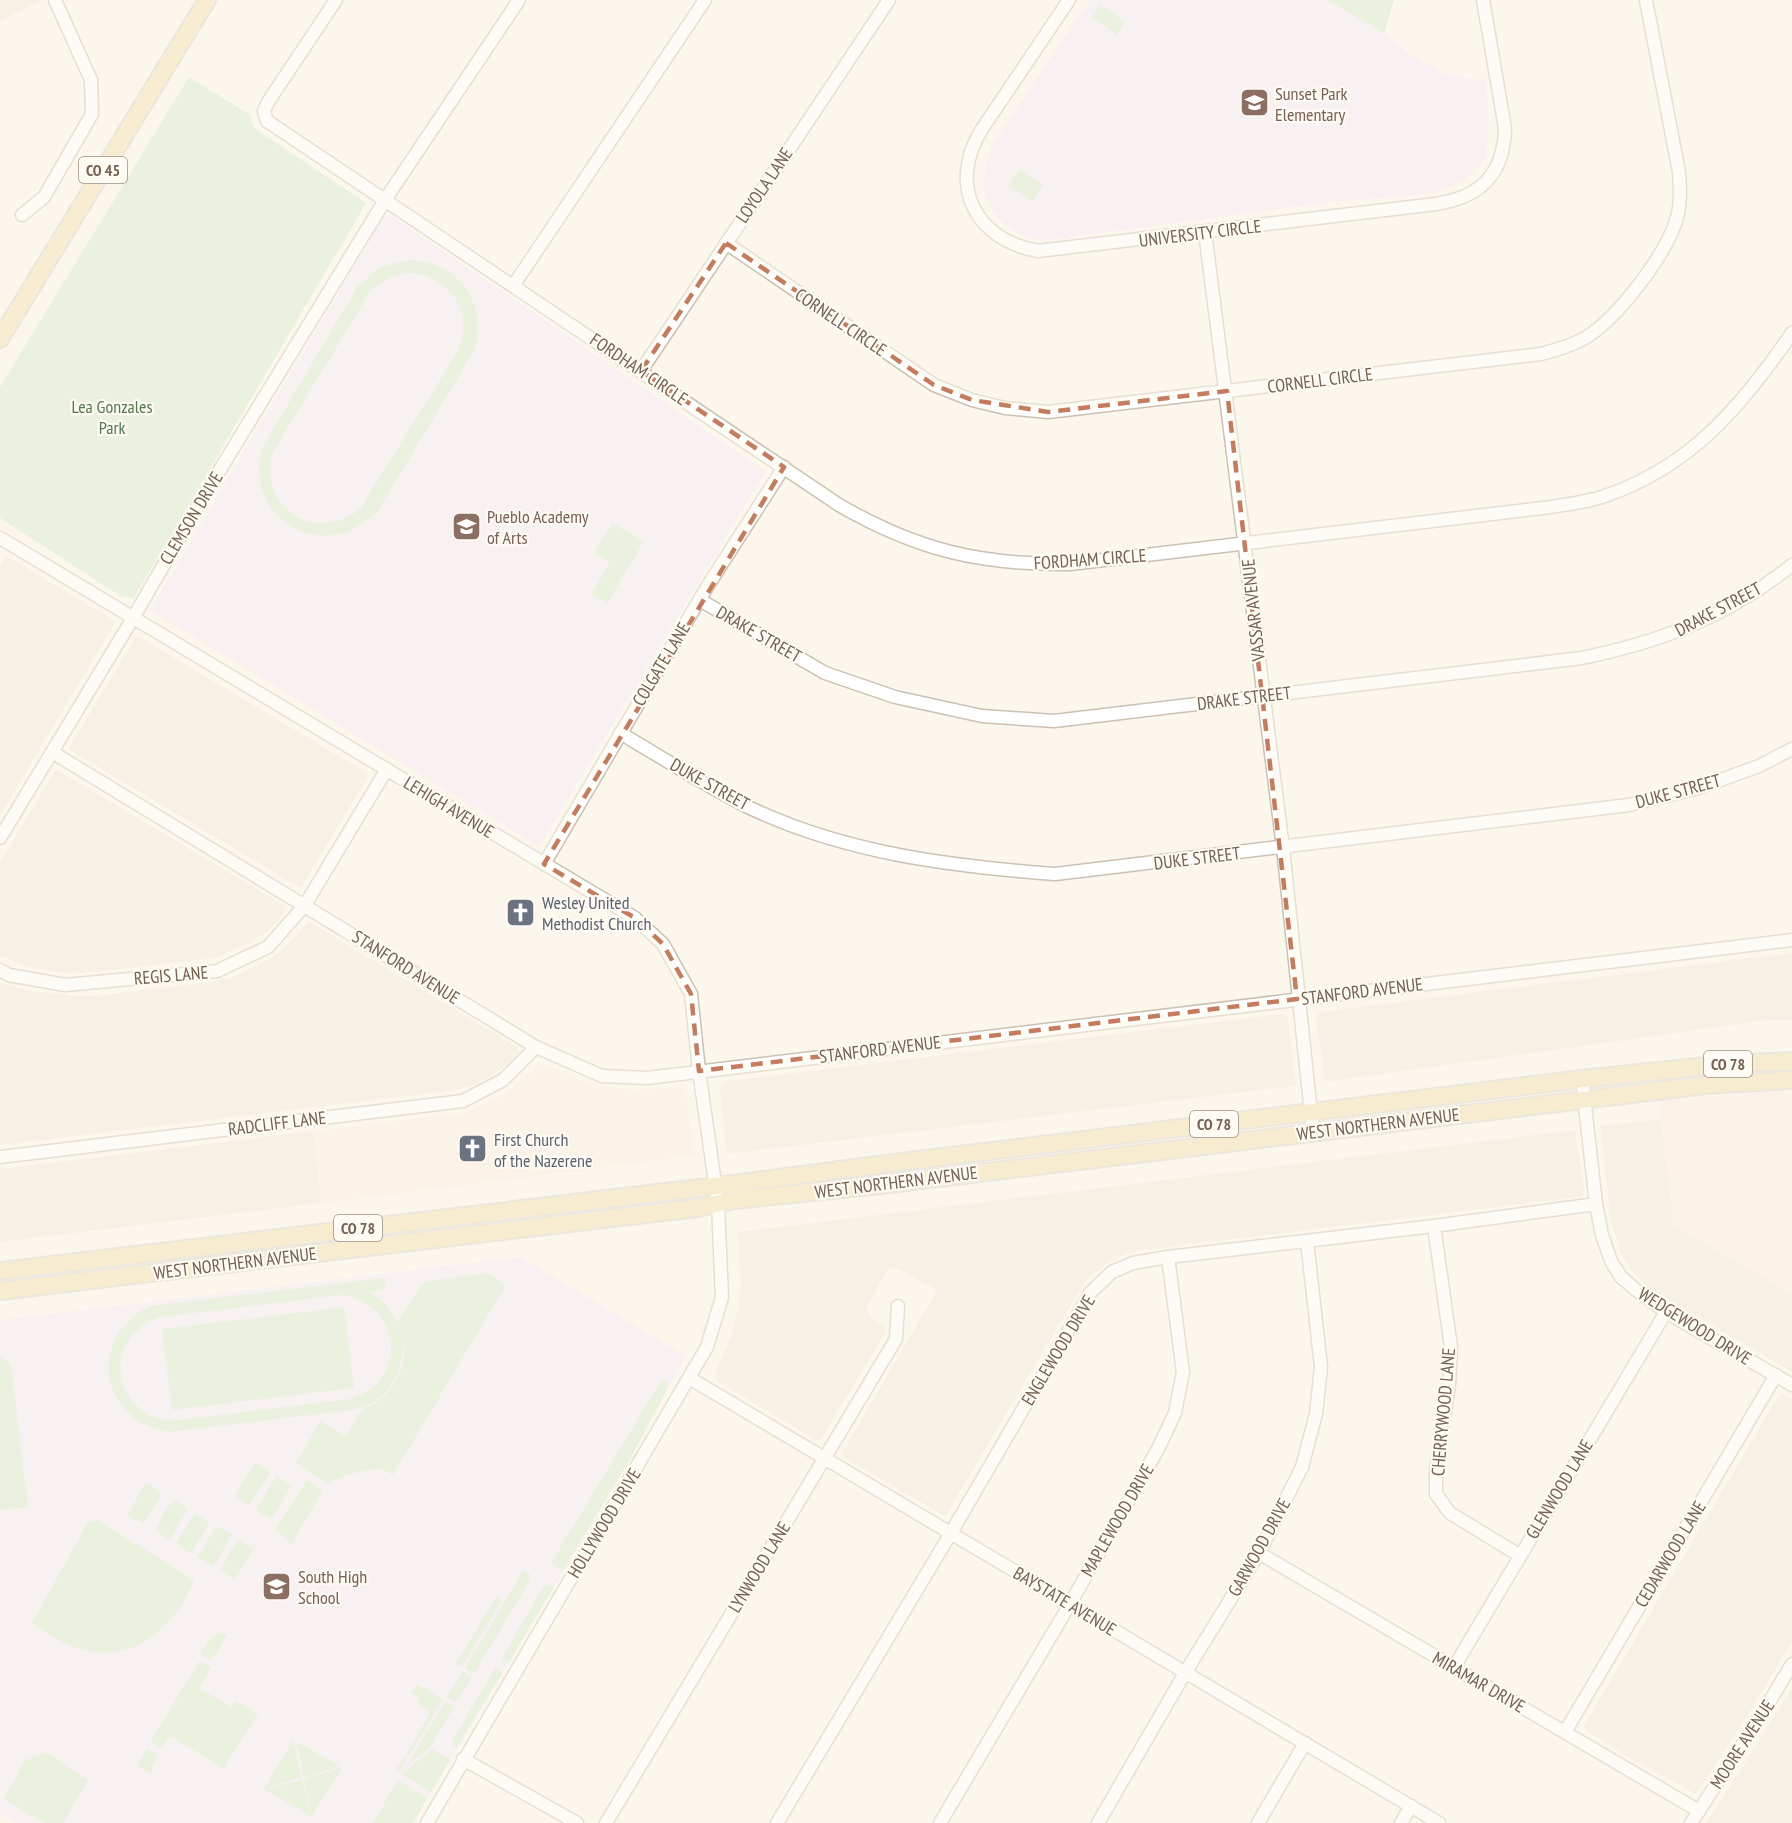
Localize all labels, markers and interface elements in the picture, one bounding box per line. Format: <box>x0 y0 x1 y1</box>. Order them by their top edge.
place label: Sunset Park Elementary <box>1275 82 1347 126</box>
school or university icon: Sunset Park Elementary <box>1238 87 1270 119</box>
street label: LOYOLA LANE <box>730 143 798 227</box>
road number: CO 45 <box>79 157 127 183</box>
street label: UNIVERSITY CIRCLE <box>1137 214 1263 252</box>
street label: CORNELL CIRCLE <box>791 283 891 361</box>
street label: FORDHAM CIRCLE <box>586 328 692 410</box>
street label: CORNELL CIRCLE <box>1266 362 1374 398</box>
park label: Lea Gonzales Park <box>71 395 153 439</box>
street label: CLEMSON DRIVE <box>154 467 228 569</box>
place label: Pueblo Academy of Arts <box>487 505 589 549</box>
school or university icon: Pueblo Academy of Arts <box>450 510 482 542</box>
street label: FORDHAM CIRCLE <box>1033 544 1147 574</box>
street label: VASSAR AVENUE <box>1236 558 1270 663</box>
street label: DRAKE STREET <box>1671 577 1765 641</box>
street label: DRAKE STREET <box>712 600 806 668</box>
street label: COLGATE LANE <box>627 618 695 710</box>
street label: DRAKE STREET <box>1196 681 1292 715</box>
street label: DUKE STREET <box>666 753 754 815</box>
street label: DUKE STREET <box>1633 769 1723 813</box>
street label: LEHIGH AVENUE <box>400 771 498 843</box>
street label: DUKE STREET <box>1152 841 1242 875</box>
place label: Wesley United Methodist Church <box>542 891 651 935</box>
church icon: Wesley United Methodist Church <box>505 896 537 928</box>
street label: STANFORD AVENUE <box>348 925 464 1009</box>
street label: REGIS LANE <box>133 960 209 990</box>
street label: STANFORD AVENUE <box>1300 972 1424 1010</box>
street label: STANFORD AVENUE <box>818 1030 942 1068</box>
road number: CO 78 <box>1704 1051 1752 1077</box>
street label: WEST NORTHERN AVENUE <box>1295 1103 1461 1145</box>
street label: RADCLIFF LANE <box>227 1106 327 1140</box>
road number: CO 78 <box>1190 1111 1238 1137</box>
place label: First Church of the Nazerene <box>494 1128 592 1172</box>
church icon: First Church of the Nazerene <box>457 1133 489 1165</box>
street label: WEST NORTHERN AVENUE <box>813 1161 979 1203</box>
road number: CO 78 <box>334 1215 382 1241</box>
street label: WEST NORTHERN AVENUE <box>152 1242 318 1284</box>
street label: WEDGEWOOD DRIVE <box>1634 1282 1756 1370</box>
street label: ENGLEWOOD DRIVE <box>1016 1291 1100 1409</box>
street label: CHERRYWOOD LANE <box>1426 1347 1460 1477</box>
street label: GLENWOOD LANE <box>1520 1435 1598 1543</box>
street label: MAPLEWOOD DRIVE <box>1075 1459 1159 1581</box>
street label: HOLLYWOOD DRIVE <box>562 1464 646 1582</box>
street label: GARWOOD DRIVE <box>1223 1494 1295 1600</box>
street label: CEDARWOOD LANE <box>1629 1497 1711 1611</box>
street label: LYNWOOD LANE <box>723 1517 795 1617</box>
street label: BAYSTATE AVENUE <box>1009 1561 1121 1641</box>
place label: South High School <box>298 1565 367 1609</box>
school or university icon: South High School <box>261 1570 293 1602</box>
street label: MIRAMAR DRIVE <box>1429 1646 1529 1718</box>
street label: MOORE AVENUE <box>1705 1695 1779 1793</box>

